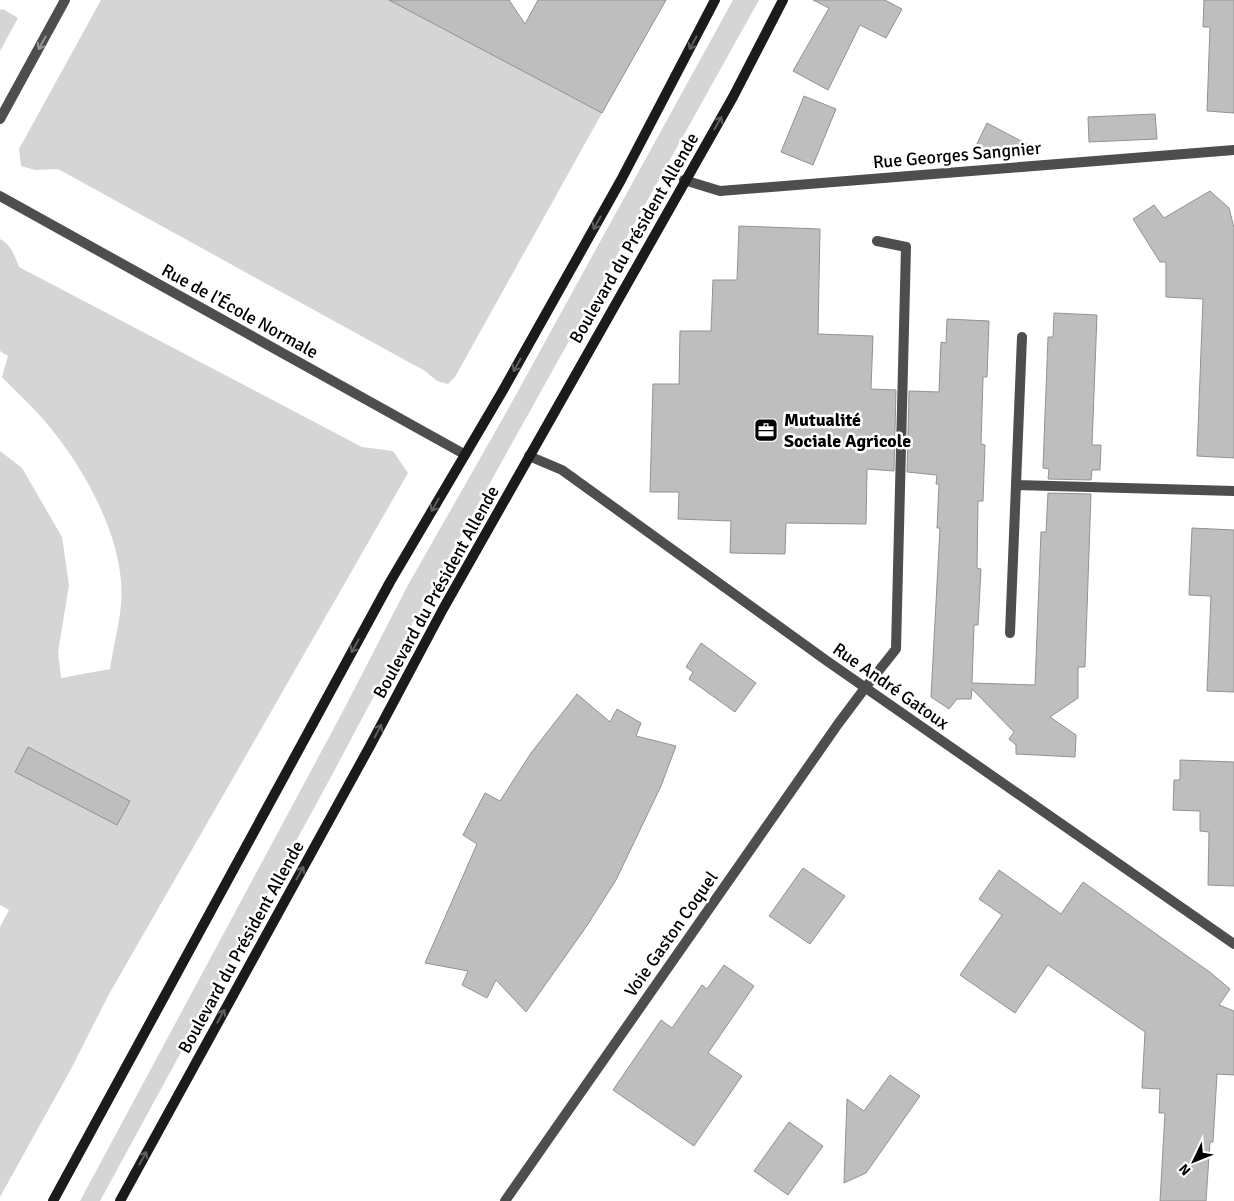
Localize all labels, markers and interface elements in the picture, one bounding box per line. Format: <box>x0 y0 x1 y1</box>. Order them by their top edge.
one-way arrow <box>37 35 47 50</box>
one-way arrow <box>687 35 697 50</box>
one-way arrow <box>713 117 723 131</box>
street label: Boulevard du Président Allende <box>565 129 703 347</box>
street label: Rue Georges Sangnier <box>872 137 1042 173</box>
one-way arrow <box>592 215 601 230</box>
street label: Rue de l'École Normale <box>158 259 322 363</box>
one-way arrow <box>512 357 522 371</box>
place label: Mutualité Sociale Agricole <box>784 409 911 452</box>
office icon: Mutualité Sociale Agricole <box>753 417 779 443</box>
street label: Boulevard du Président Allende <box>368 482 504 702</box>
one-way arrow <box>430 497 440 512</box>
street label: Rue André Gatoux <box>829 638 954 735</box>
one-way arrow <box>350 639 360 654</box>
one-way arrow <box>374 724 383 739</box>
street label: Boulevard du Président Allende <box>173 837 309 1057</box>
one-way arrow <box>295 867 305 881</box>
street label: Voie Gaston Coquel <box>619 867 723 1001</box>
one-way arrow <box>217 1009 227 1024</box>
north arrow <box>1169 1136 1219 1186</box>
one-way arrow <box>138 1151 148 1166</box>
text: N <box>1175 1160 1194 1179</box>

